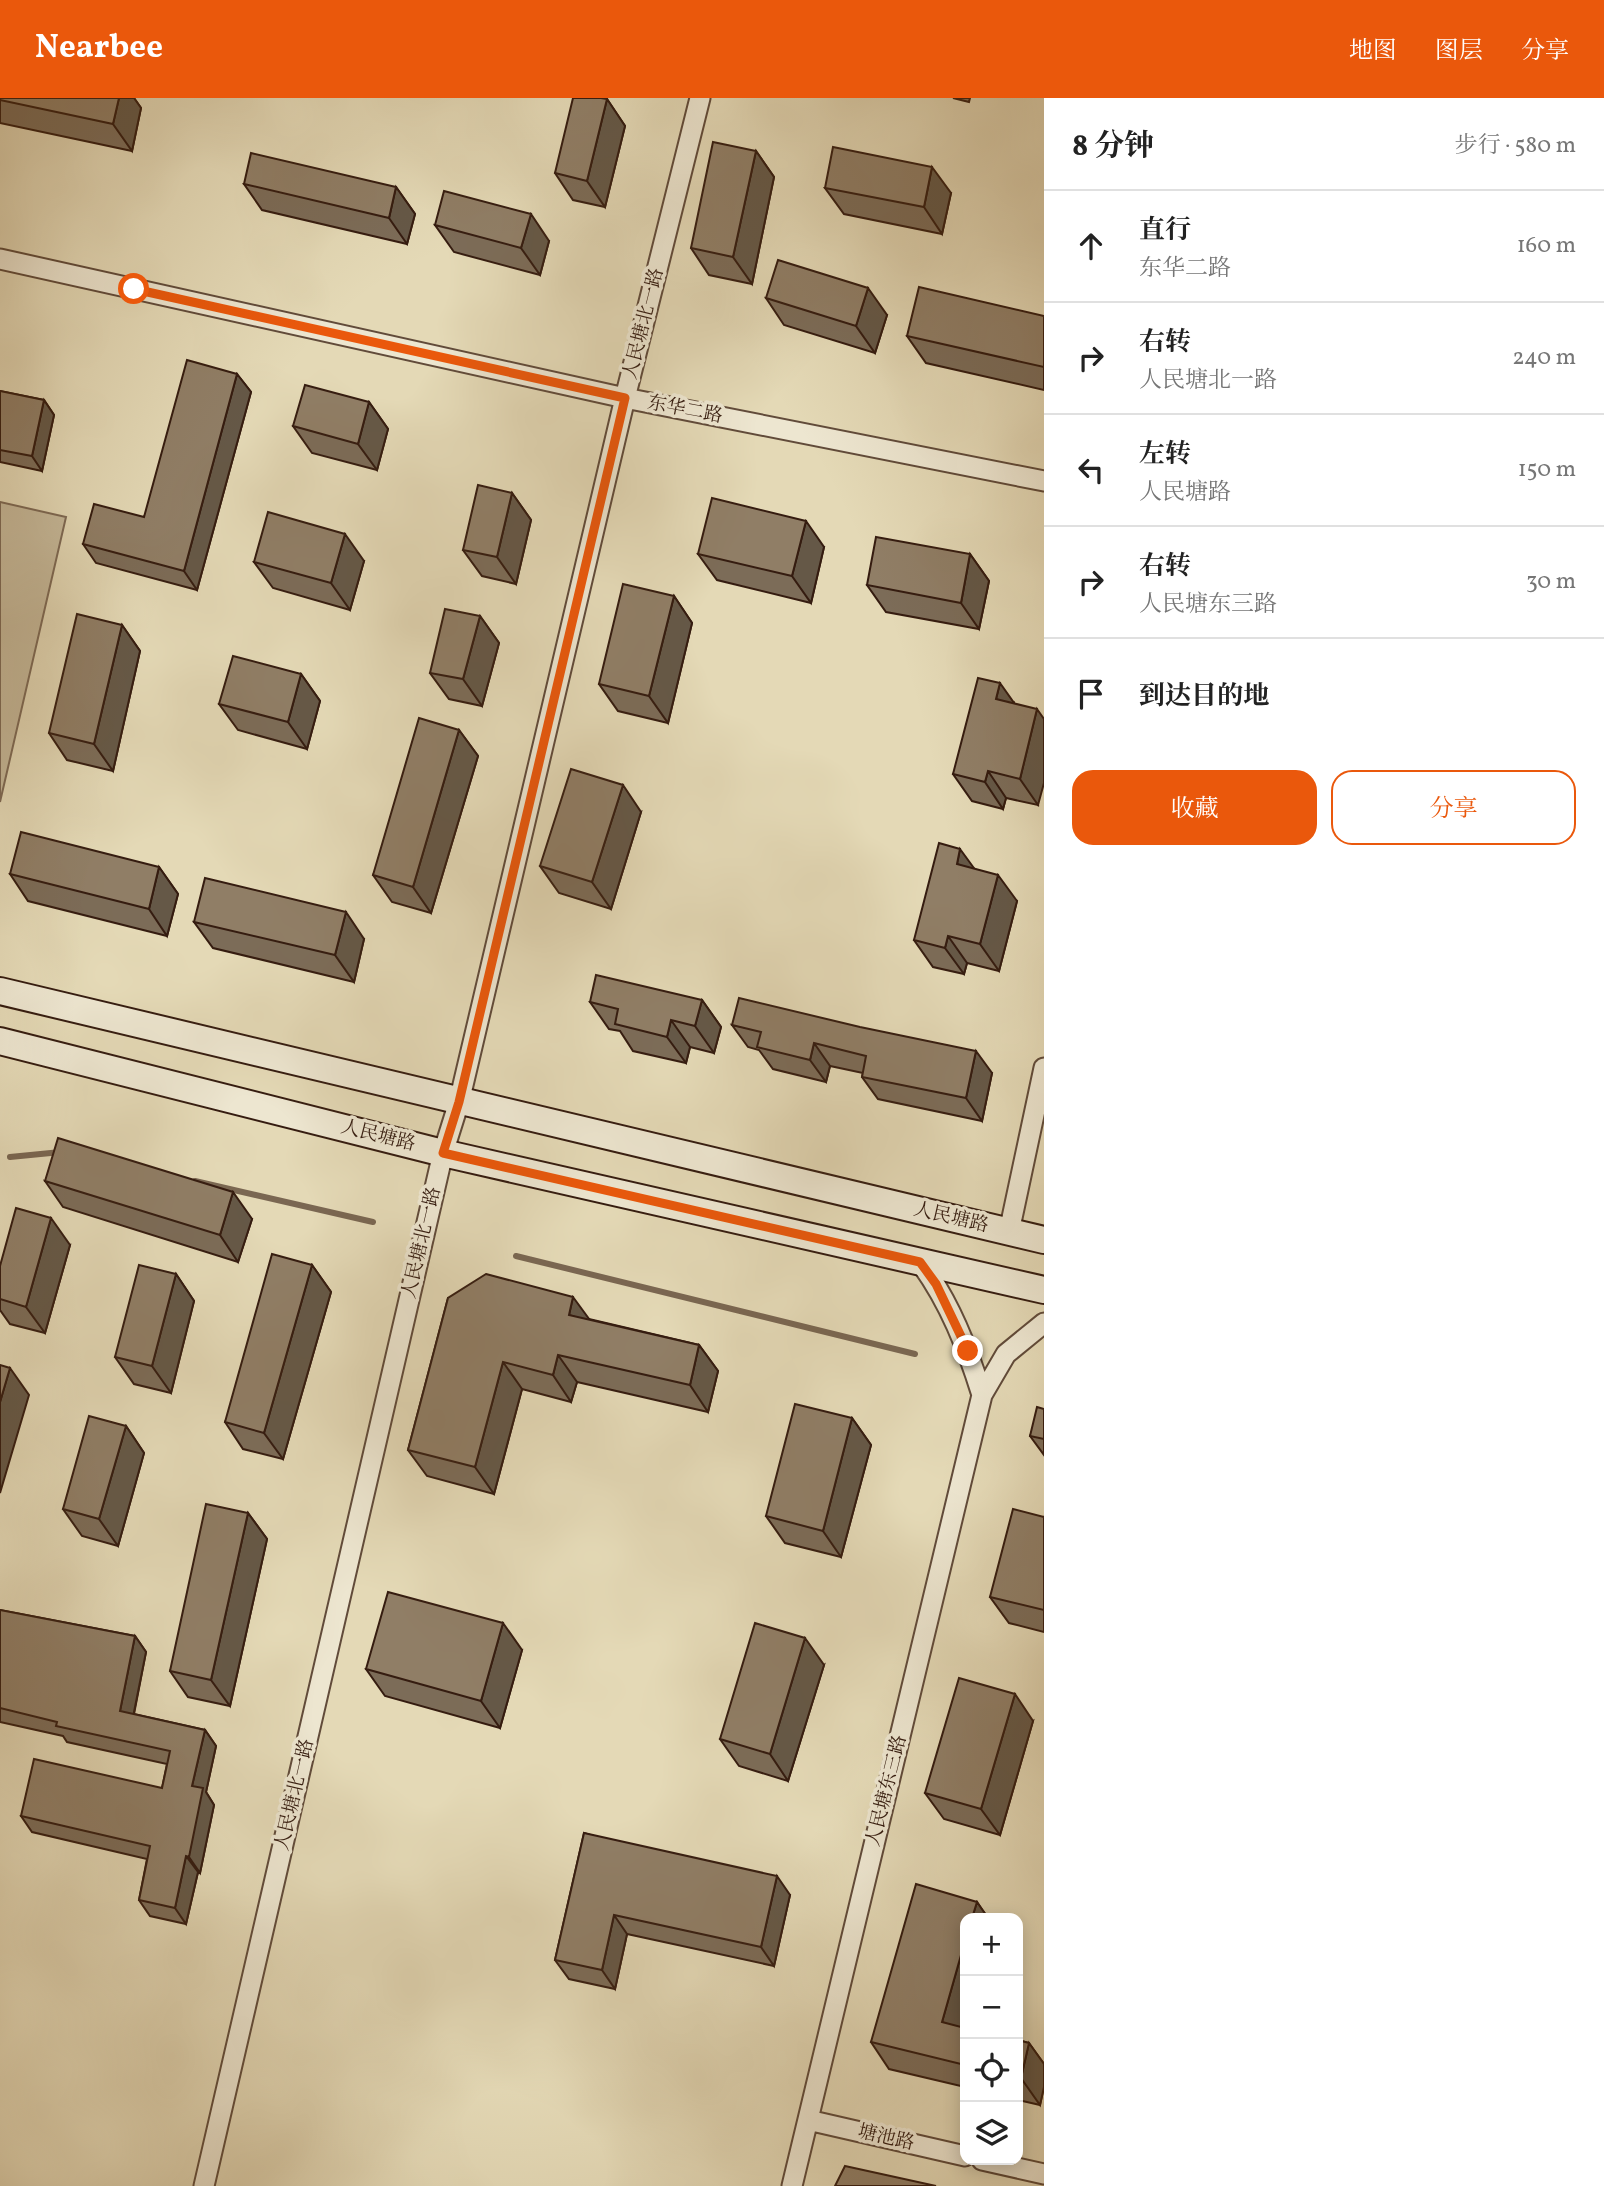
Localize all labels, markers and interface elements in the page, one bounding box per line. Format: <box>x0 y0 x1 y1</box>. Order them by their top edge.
text: Nearbee <box>35 26 163 72</box>
text: 地图 <box>1349 35 1397 69</box>
text: 图层 <box>1435 35 1483 69</box>
text: 分享 <box>1521 35 1569 69</box>
text: 8 分钟 <box>1072 126 1154 168</box>
text: 步行 · 580 m <box>1455 130 1576 162</box>
text: 直行 <box>1139 213 1191 249</box>
icon: ahead <box>1072 227 1110 265</box>
text: 160 m <box>1517 230 1576 262</box>
text: 东华二路 <box>1139 253 1231 285</box>
street label: 人民塘北一路 <box>618 266 670 382</box>
route start <box>118 273 149 304</box>
text: 右转 <box>1139 325 1191 361</box>
icon: right <box>1072 339 1110 377</box>
text: 240 m <box>1512 342 1576 374</box>
text: 人民塘北一路 <box>1139 365 1277 397</box>
street label: 东华二路 <box>645 390 725 430</box>
text: 左转 <box>1139 437 1191 473</box>
icon: left <box>1072 451 1110 489</box>
text: 150 m <box>1518 454 1576 486</box>
text: 人民塘路 <box>1139 477 1231 509</box>
text: 右转 <box>1139 549 1191 585</box>
icon: right <box>1072 563 1110 601</box>
text: 30 m <box>1526 566 1576 598</box>
text: 人民塘东三路 <box>1139 589 1277 621</box>
icon: arrive <box>1072 675 1110 713</box>
text: 到达目的地 <box>1139 679 1269 715</box>
button: 收藏 <box>1072 770 1317 845</box>
button: 分享 <box>1331 770 1576 845</box>
street label: 人民塘路 <box>338 1114 418 1158</box>
street label: 人民塘北一路 <box>397 1185 447 1301</box>
street label: 人民塘路 <box>911 1197 991 1239</box>
route end <box>952 1335 983 1366</box>
street label: 人民塘东三路 <box>861 1733 913 1849</box>
street label: 人民塘北一路 <box>270 1737 320 1853</box>
map controls <box>960 1913 1023 2165</box>
button: + <box>960 1913 1023 1976</box>
button: − <box>960 1976 1023 2039</box>
button: locate <box>960 2039 1023 2102</box>
button: layers <box>960 2102 1023 2165</box>
street label: 塘池路 <box>855 2119 917 2157</box>

